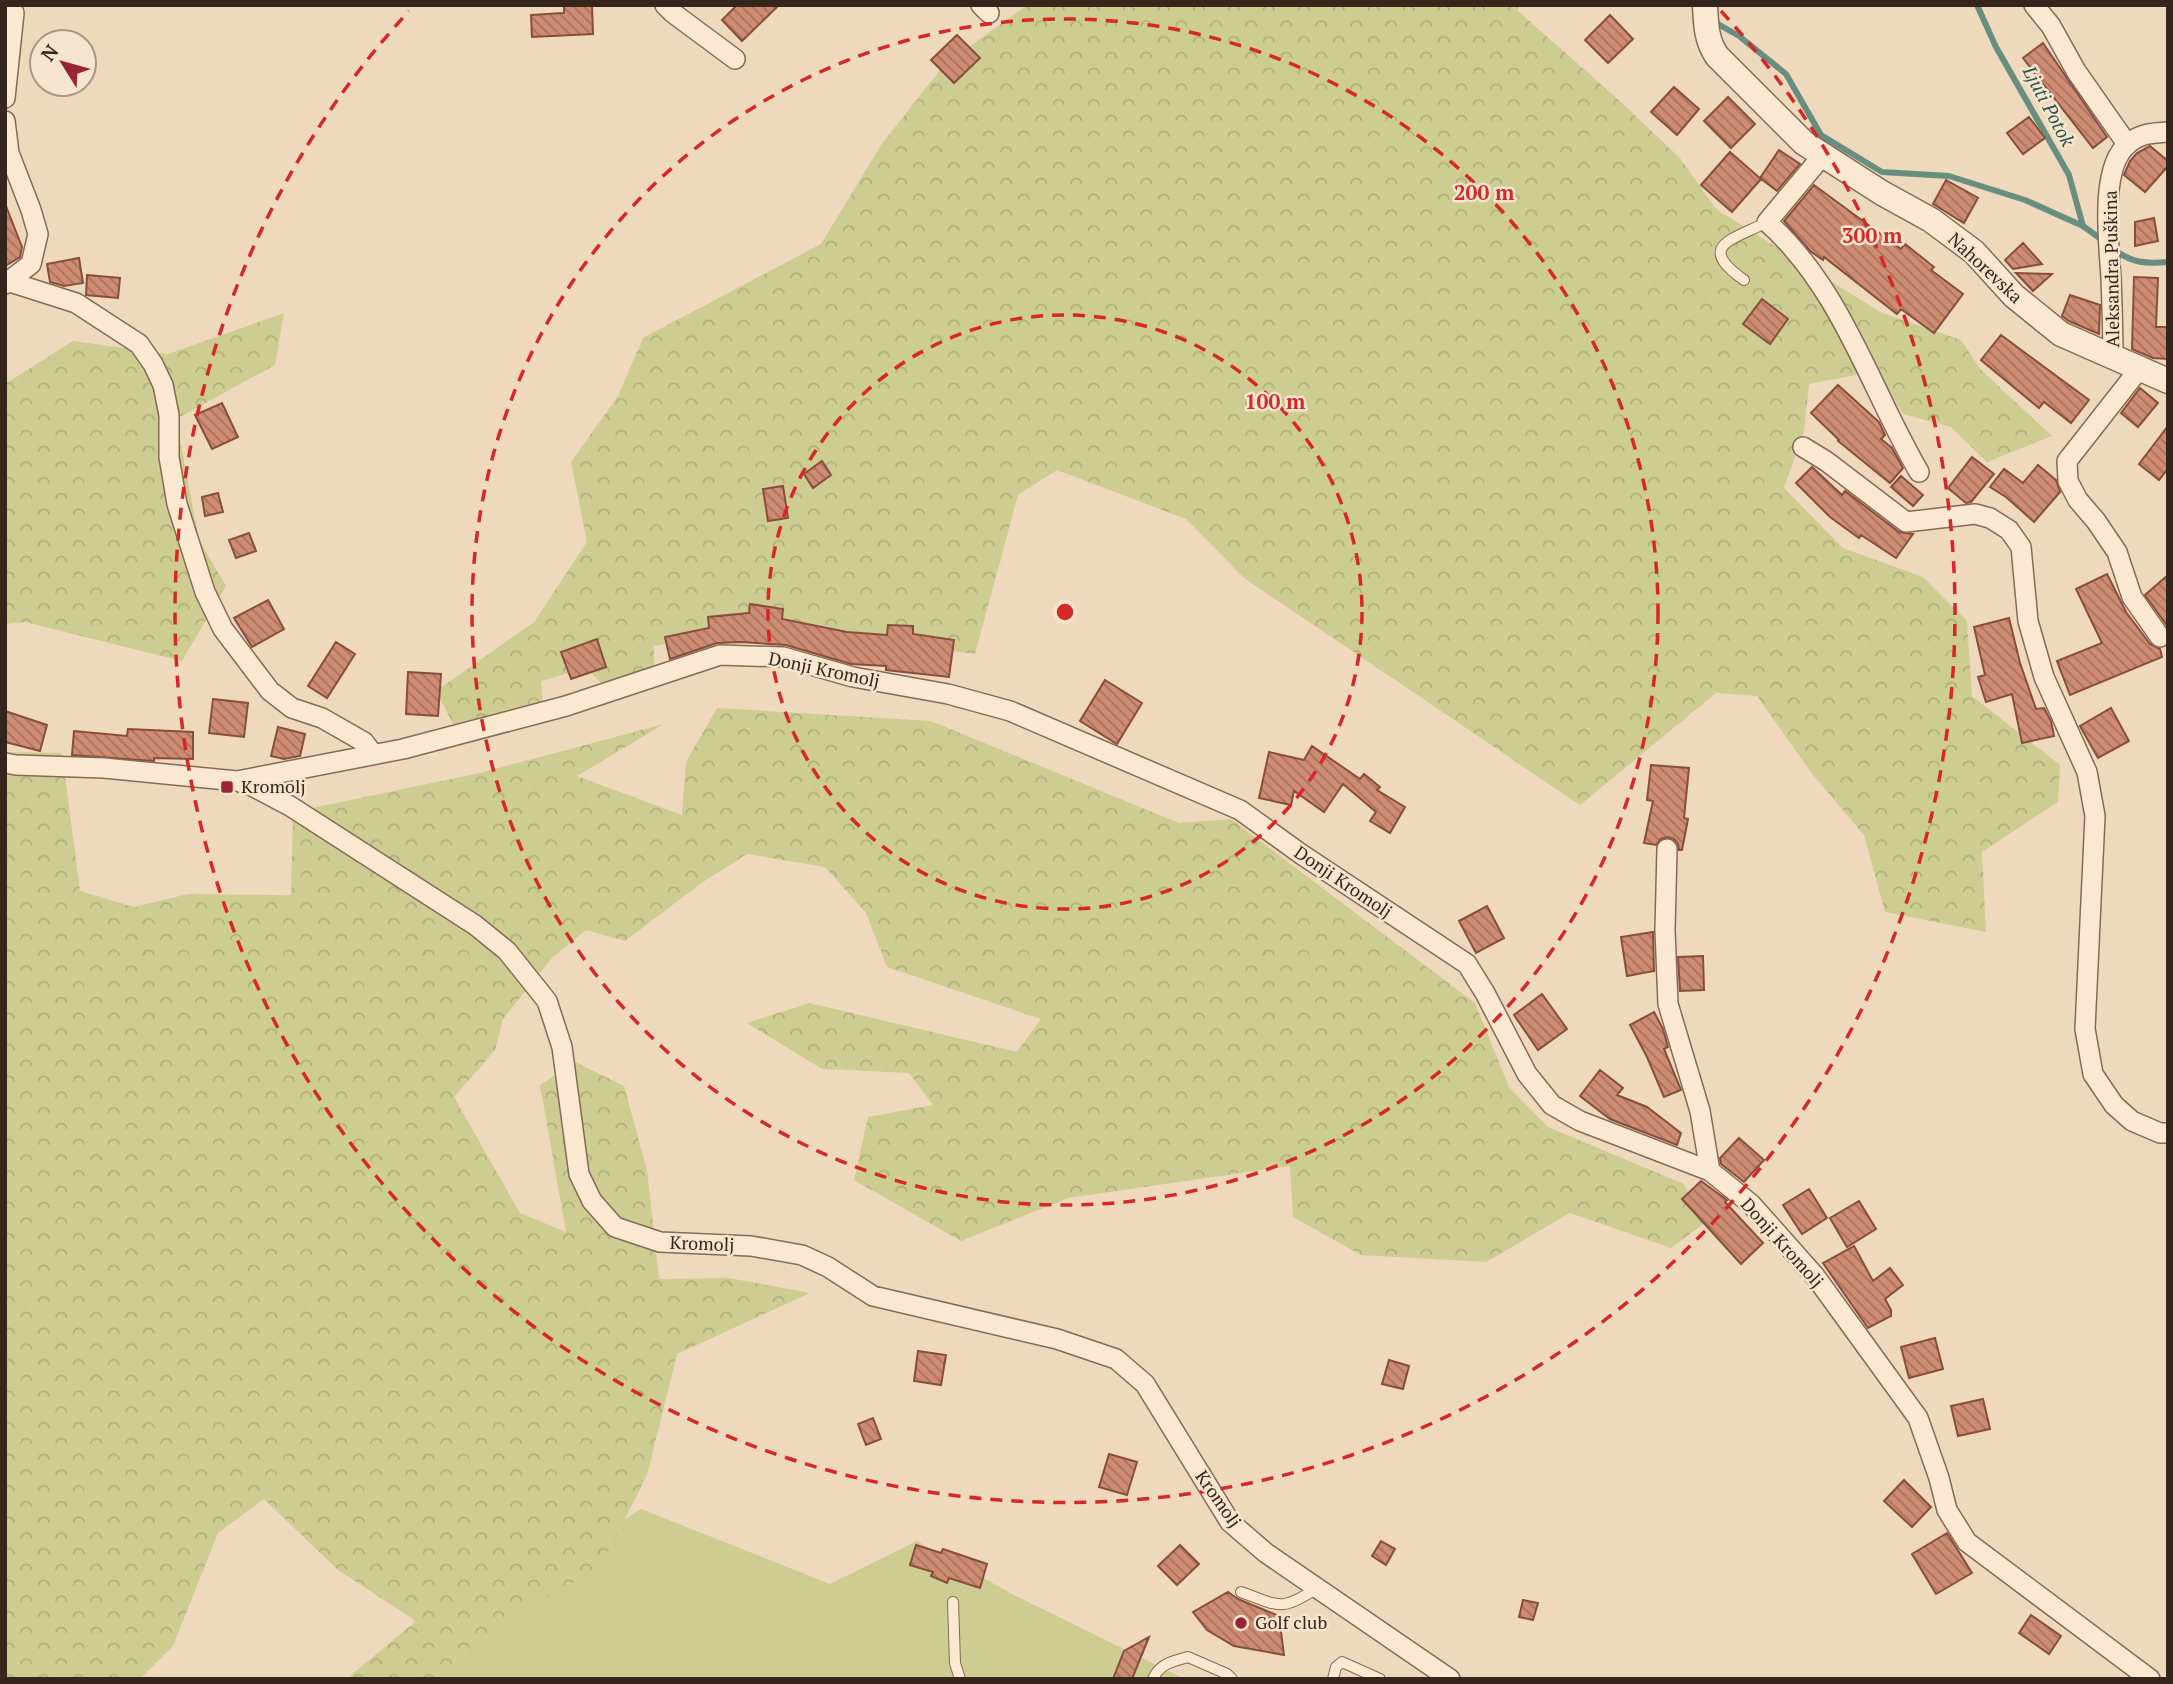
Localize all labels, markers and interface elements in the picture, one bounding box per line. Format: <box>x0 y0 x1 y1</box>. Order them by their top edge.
north arrow <box>28 28 98 98</box>
text: N <box>35 39 64 66</box>
water label: Ljuti Potok <box>2017 60 2081 151</box>
text: 200 m <box>1454 178 1515 206</box>
street label: Aleksandra Puškina <box>2098 190 2124 348</box>
text: 300 m <box>1842 221 1903 249</box>
street label: Nahorevska <box>1943 227 2028 308</box>
text: 100 m <box>1245 387 1306 415</box>
centre of rings <box>1053 600 1077 624</box>
street label: Donji Kromolj <box>766 646 882 693</box>
place label: Kromolj <box>241 774 306 798</box>
marker: Kromolj <box>219 779 235 795</box>
street label: Donji Kromolj <box>1290 840 1397 923</box>
street label: Donji Kromolj <box>1736 1192 1829 1292</box>
street label: Kromolj <box>669 1230 735 1256</box>
street label: Kromolj <box>1190 1465 1247 1532</box>
place label: Golf club <box>1255 1610 1327 1634</box>
marker: Golf club <box>1233 1615 1249 1631</box>

